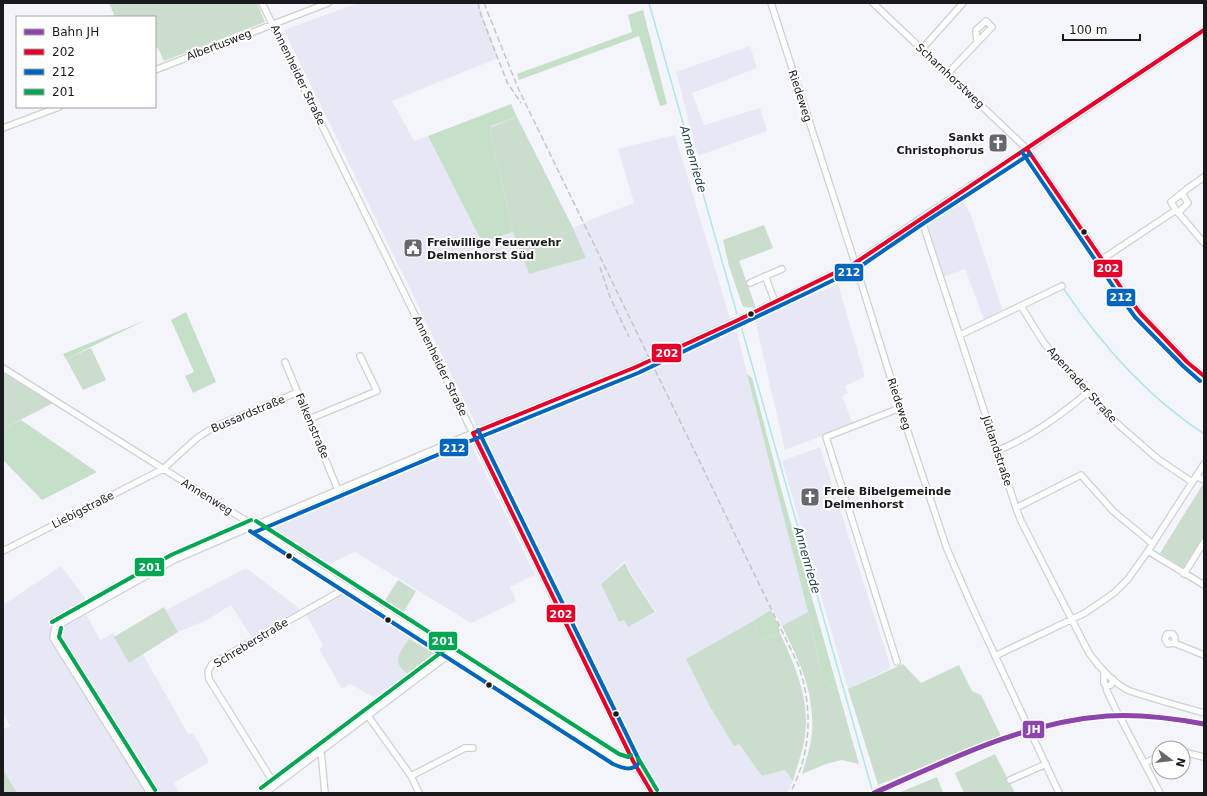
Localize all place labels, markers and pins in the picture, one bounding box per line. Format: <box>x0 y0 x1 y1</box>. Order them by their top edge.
place label: Sankt Christophorus <box>896 131 984 157</box>
church icon: Sankt Christophorus <box>987 132 1009 154</box>
unlabelled marker <box>1079 227 1089 237</box>
place label: Freiwillige Feuerwehr Delmenhorst Süd <box>427 236 562 262</box>
public building icon: Freiwillige Feuerwehr Delmenhorst Süd <box>402 237 424 259</box>
unlabelled marker <box>746 309 756 319</box>
place label: Freie Bibelgemeinde Delmenhorst <box>824 485 951 511</box>
church icon: Freie Bibelgemeinde Delmenhorst <box>799 486 821 508</box>
unlabelled marker <box>284 551 294 561</box>
unlabelled marker <box>383 615 393 625</box>
unlabelled marker <box>484 680 494 690</box>
unlabelled marker <box>611 709 621 719</box>

